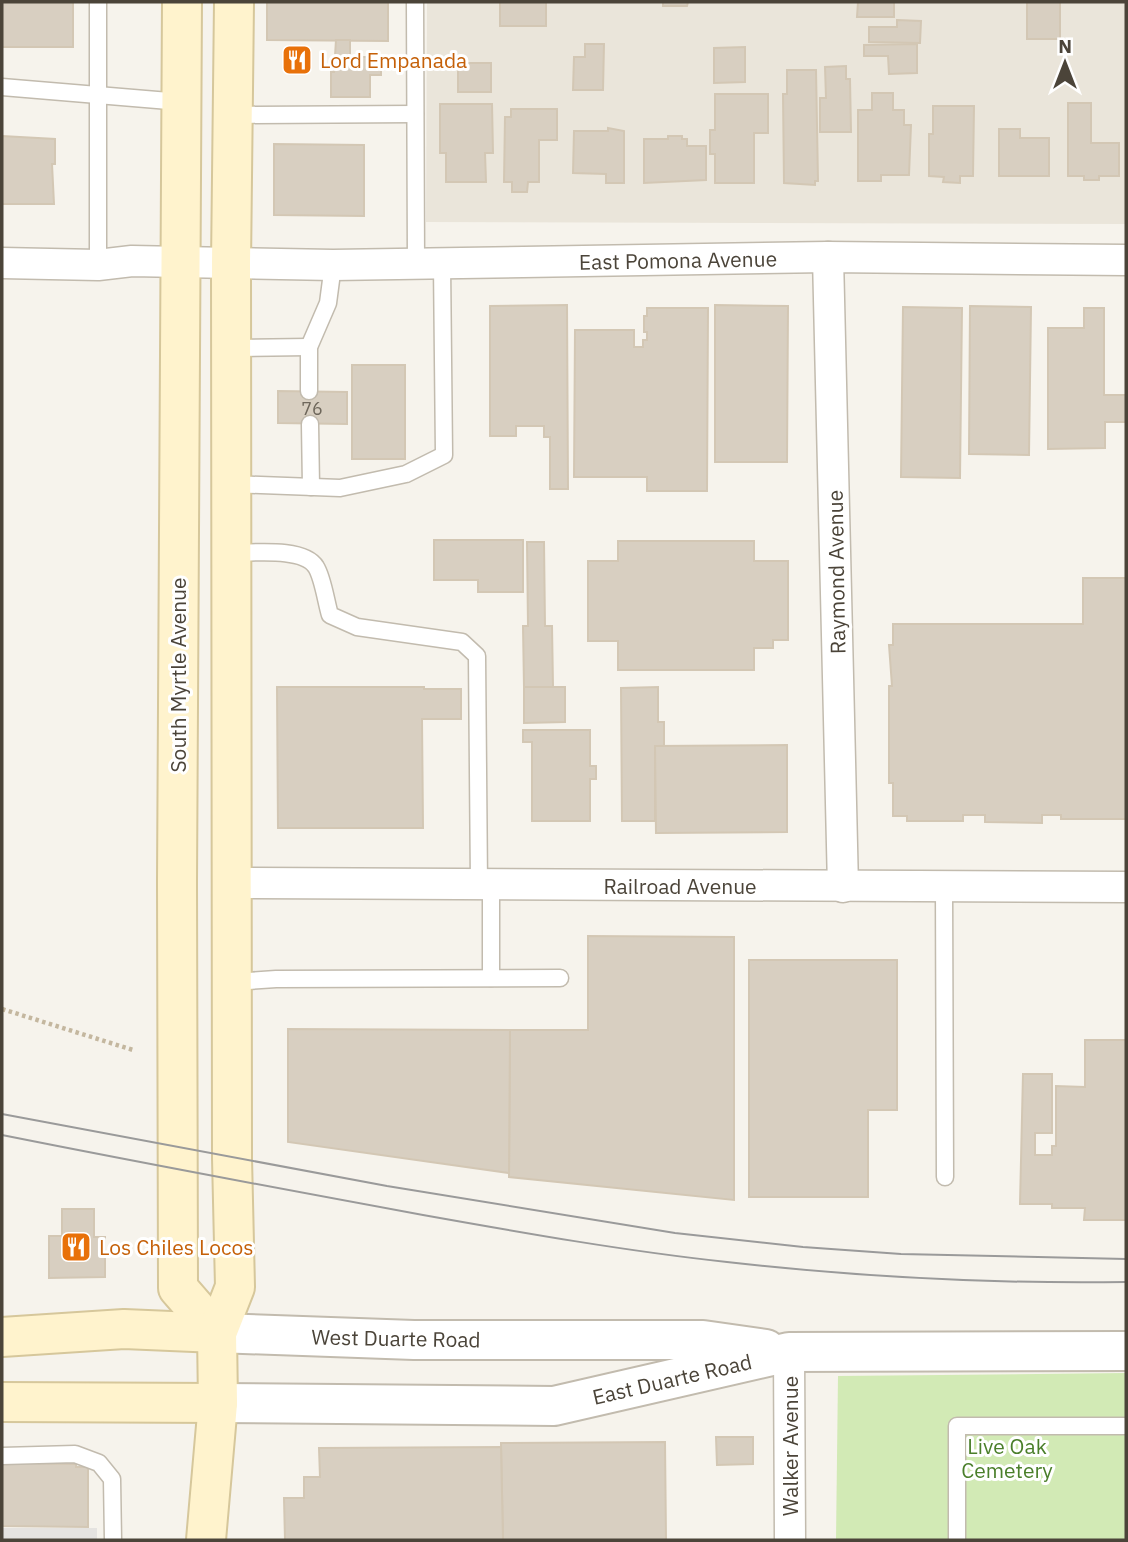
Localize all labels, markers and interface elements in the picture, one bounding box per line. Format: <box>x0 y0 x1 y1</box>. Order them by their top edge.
north arrow <box>1030 28 1100 98</box>
text: N <box>1058 34 1072 58</box>
restaurant icon: Lord Empanada <box>280 43 314 77</box>
place label: Lord Empanada <box>320 46 467 74</box>
street label: East Pomona Avenue <box>579 244 777 276</box>
house number: 76 <box>301 397 323 420</box>
street label: Raymond Avenue <box>821 490 851 654</box>
street label: South Myrtle Avenue <box>164 577 192 773</box>
street label: Railroad Avenue <box>603 872 757 900</box>
restaurant icon: Los Chiles Locos <box>59 1230 93 1264</box>
place label: Los Chiles Locos <box>99 1233 253 1261</box>
street label: West Duarte Road <box>311 1323 481 1353</box>
street label: East Duarte Road <box>589 1347 755 1411</box>
street label: Walker Avenue <box>776 1376 804 1516</box>
park label: Live Oak Cemetery <box>961 1432 1053 1484</box>

